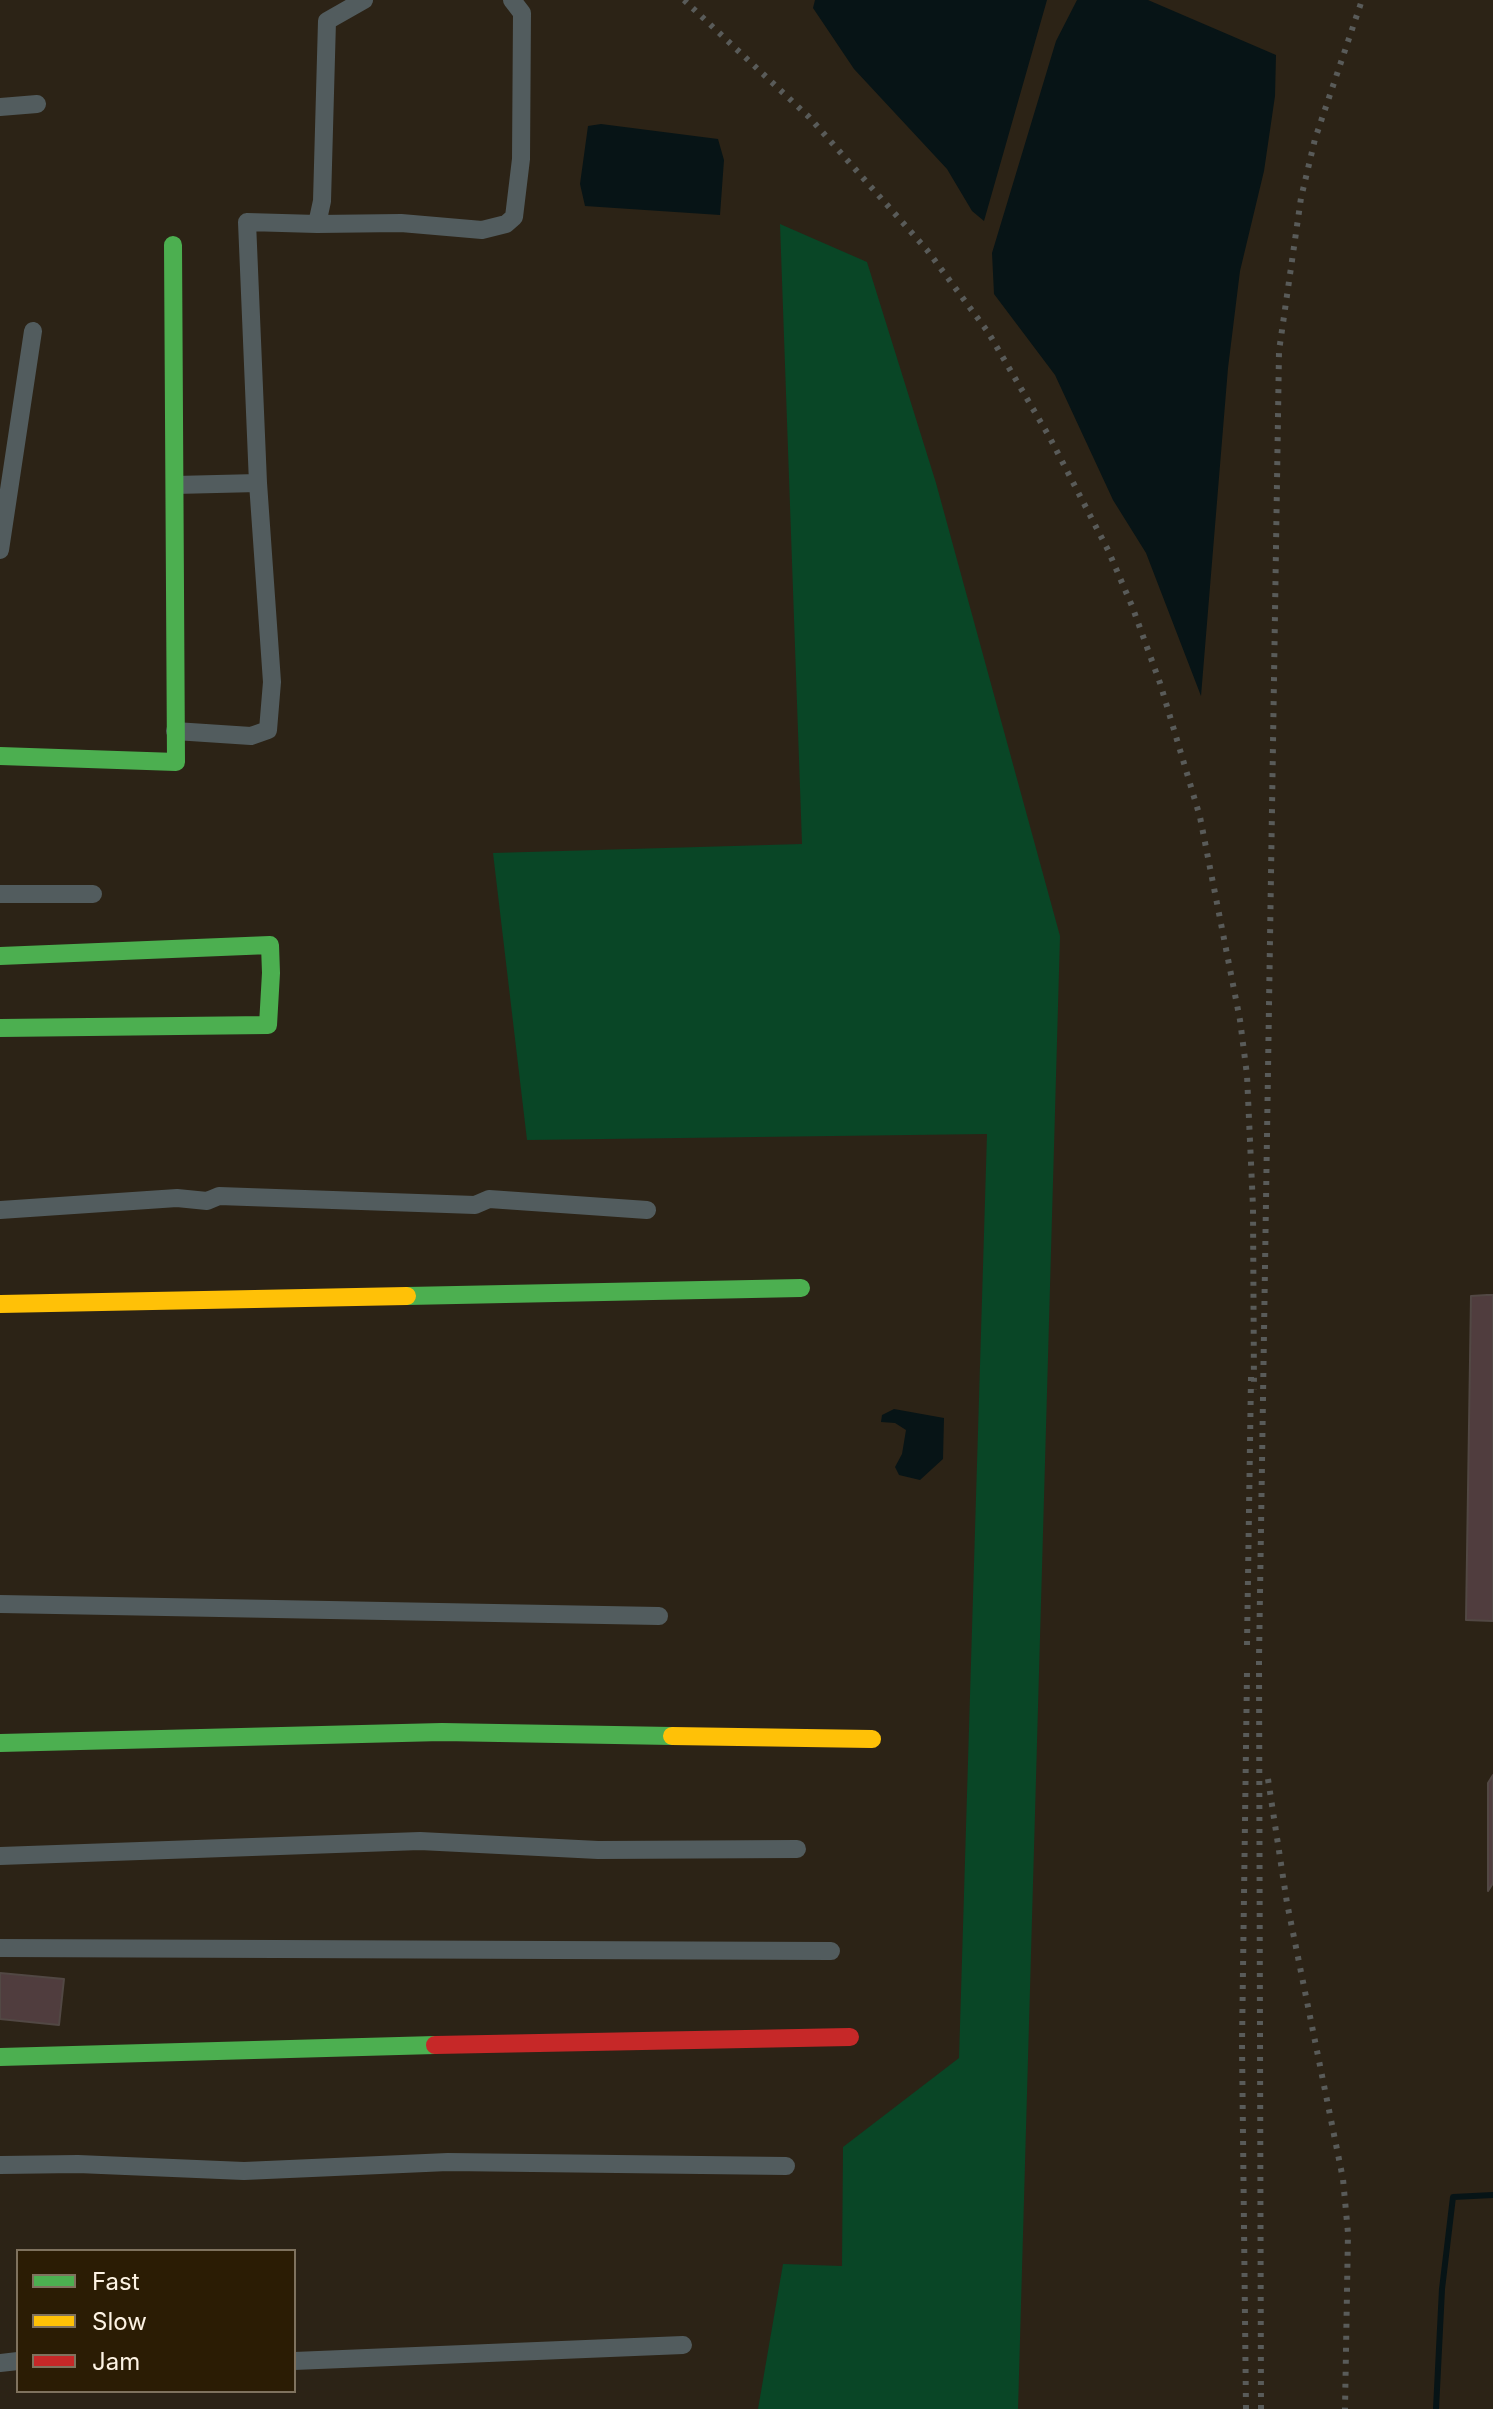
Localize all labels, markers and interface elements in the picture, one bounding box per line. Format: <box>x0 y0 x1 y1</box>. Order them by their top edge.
legend <box>16 2249 296 2393</box>
text: Fast <box>92 2267 140 2296</box>
text: Slow <box>92 2307 147 2336</box>
text: Jam <box>92 2347 140 2376</box>

